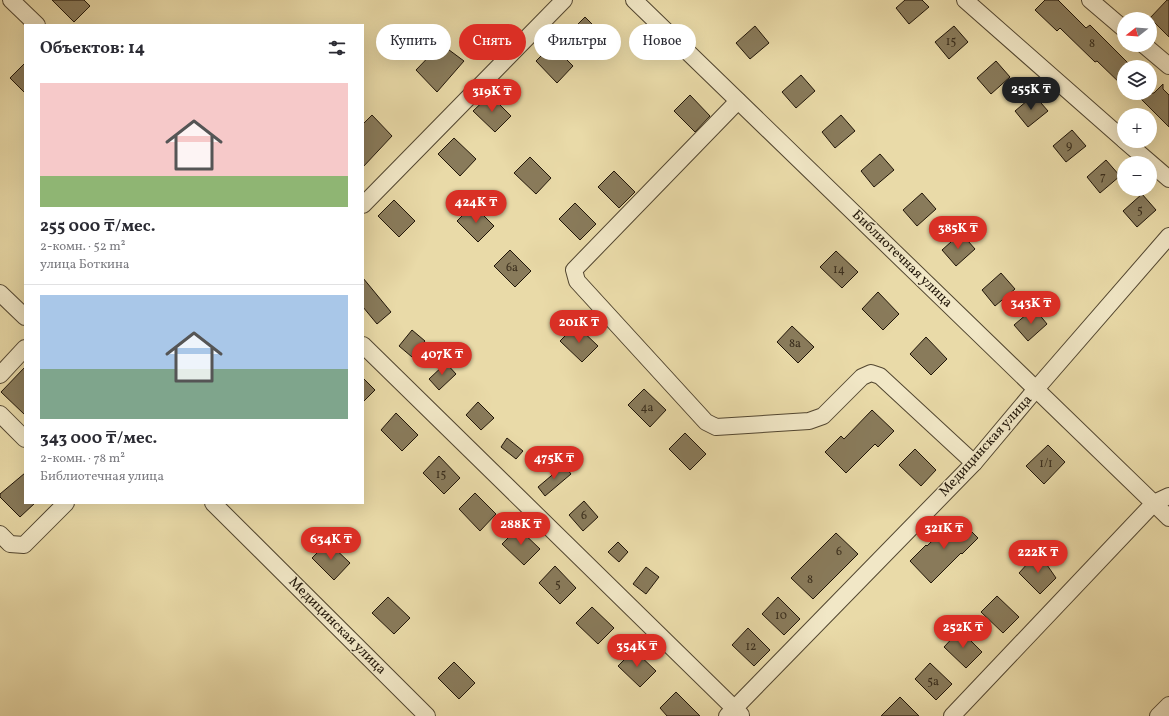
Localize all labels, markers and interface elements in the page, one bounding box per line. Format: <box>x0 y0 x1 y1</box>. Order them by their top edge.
north arrow <box>1117 12 1157 52</box>
map controls <box>1117 12 1157 196</box>
chip: Купить <box>376 24 451 60</box>
chip: Снять <box>459 24 526 60</box>
chip: Фильтры <box>534 24 621 60</box>
chip: Новое <box>629 24 696 60</box>
house number: 15 <box>946 34 956 50</box>
house number: 8 <box>1089 36 1095 52</box>
text: Объектов: 14 <box>40 37 145 60</box>
icon: filters <box>326 37 348 59</box>
button: layers <box>1117 60 1157 100</box>
pin: 255K ₸ <box>998 77 1064 111</box>
pin: 319K ₸ <box>459 79 525 113</box>
text: 255K ₸ <box>1011 81 1051 99</box>
text: 319K ₸ <box>472 83 512 101</box>
button: + <box>1117 108 1157 148</box>
icon: home <box>158 109 230 181</box>
house number: 9 <box>1066 138 1072 154</box>
button: − <box>1117 156 1157 196</box>
house number: 7 <box>1100 169 1106 185</box>
pin: 424K ₸ <box>443 190 509 224</box>
text: 424K ₸ <box>455 194 497 212</box>
house number: 5 <box>1137 203 1143 219</box>
street label: Библиотечная улица <box>847 206 957 312</box>
text: 255 000 ₸/мес. <box>40 215 156 238</box>
pin: 385K ₸ <box>925 216 991 250</box>
text: 385K ₸ <box>938 220 978 238</box>
text: 2-комн. · 52 m² <box>40 238 126 256</box>
text: улица Боткина <box>40 256 129 274</box>
house number: 6а <box>506 260 518 276</box>
house number: 14 <box>833 262 845 278</box>
pin: 343K ₸ <box>998 291 1064 325</box>
text: 343K ₸ <box>1010 295 1052 313</box>
pin: 201K ₸ <box>546 310 612 344</box>
text: 201K ₸ <box>559 314 599 332</box>
icon: home <box>158 321 230 393</box>
house number: 8а <box>789 336 801 352</box>
pin: 407K ₸ <box>409 342 475 376</box>
text: 407K ₸ <box>421 346 463 364</box>
street label: Медицинская улица <box>935 391 1037 501</box>
house number: 4а <box>640 400 654 416</box>
text: 343 000 ₸/мес. <box>40 427 157 450</box>
pin: 475K ₸ <box>521 446 587 480</box>
text: 2-комн. · 78 m² <box>40 450 125 468</box>
text: 475K ₸ <box>534 450 574 468</box>
house number: 1/1 <box>1039 456 1053 472</box>
house number: 15 <box>436 467 446 483</box>
text: Библиотечная улица <box>40 468 164 486</box>
house number: 6 <box>581 508 587 524</box>
pin: 288K ₸ <box>488 512 554 546</box>
text: 288K ₸ <box>500 516 542 534</box>
pin: 321K ₸ <box>911 516 977 550</box>
text: 321K ₸ <box>924 520 964 538</box>
pin: 634K ₸ <box>298 527 364 561</box>
text: 634K ₸ <box>310 531 352 549</box>
pin: 222K ₸ <box>1005 540 1071 574</box>
house number: 6 <box>836 544 842 560</box>
text: 222K ₸ <box>1018 544 1058 562</box>
house number: 8 <box>807 572 813 588</box>
street label: Медицинская улица <box>284 573 390 679</box>
house number: 5 <box>555 577 561 593</box>
house number: 10 <box>775 608 787 624</box>
pin: 252K ₸ <box>930 615 996 649</box>
text: 252K ₸ <box>943 619 983 637</box>
pin: 354K ₸ <box>604 634 670 668</box>
text: 354K ₸ <box>616 638 658 656</box>
house number: 12 <box>745 639 757 655</box>
house number: 5а <box>927 674 939 690</box>

